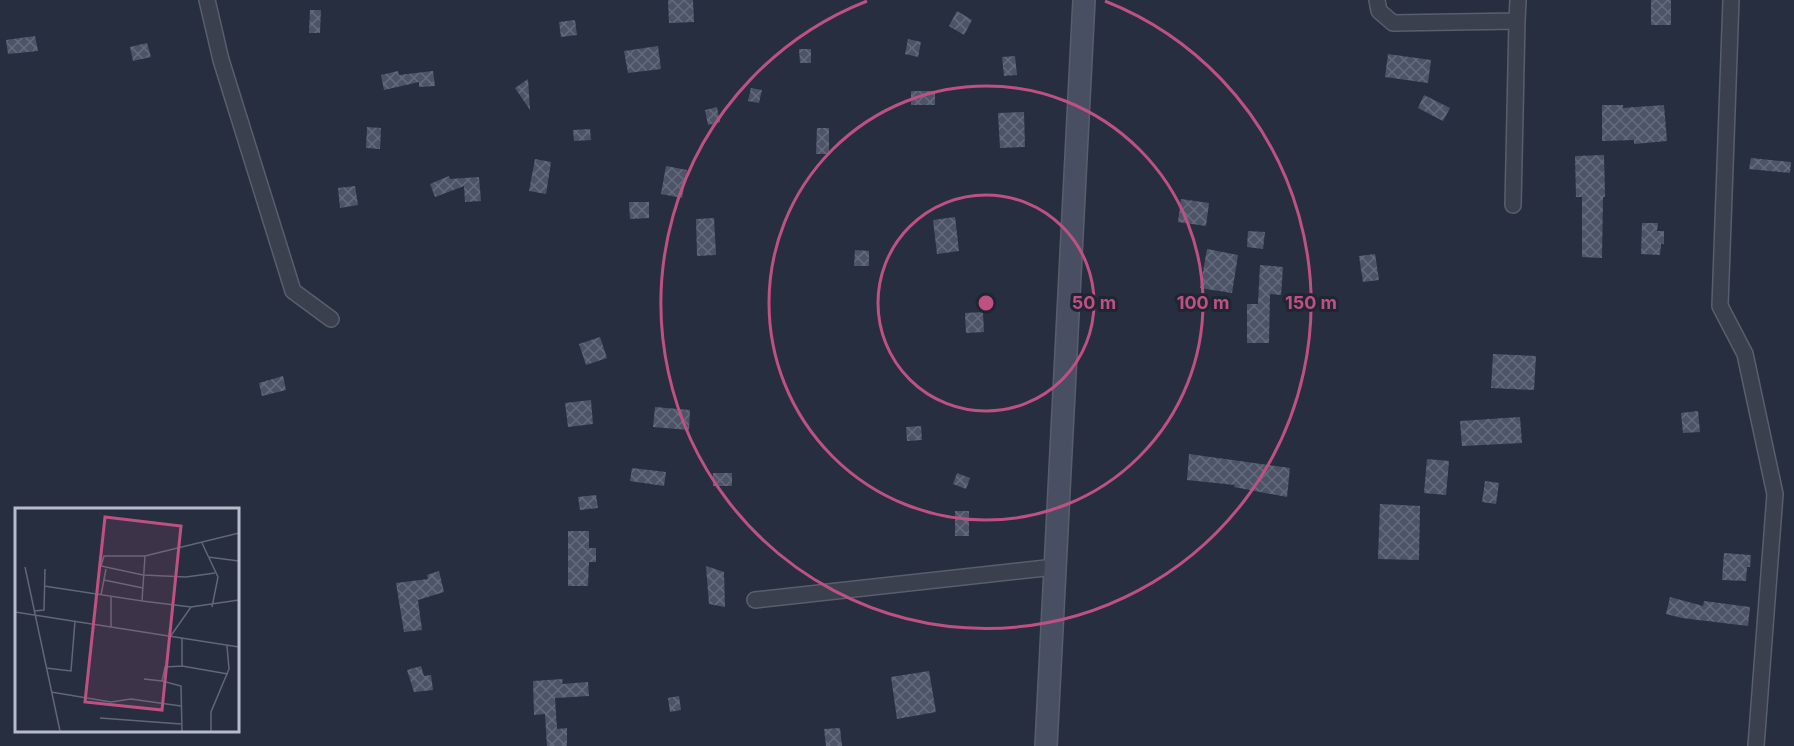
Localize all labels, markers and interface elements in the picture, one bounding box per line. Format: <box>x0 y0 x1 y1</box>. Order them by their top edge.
text: 50 m <box>1072 292 1116 313</box>
text: 100 m <box>1177 292 1229 313</box>
text: 150 m <box>1285 292 1337 313</box>
centre of rings <box>976 293 996 313</box>
inset map <box>15 508 238 731</box>

